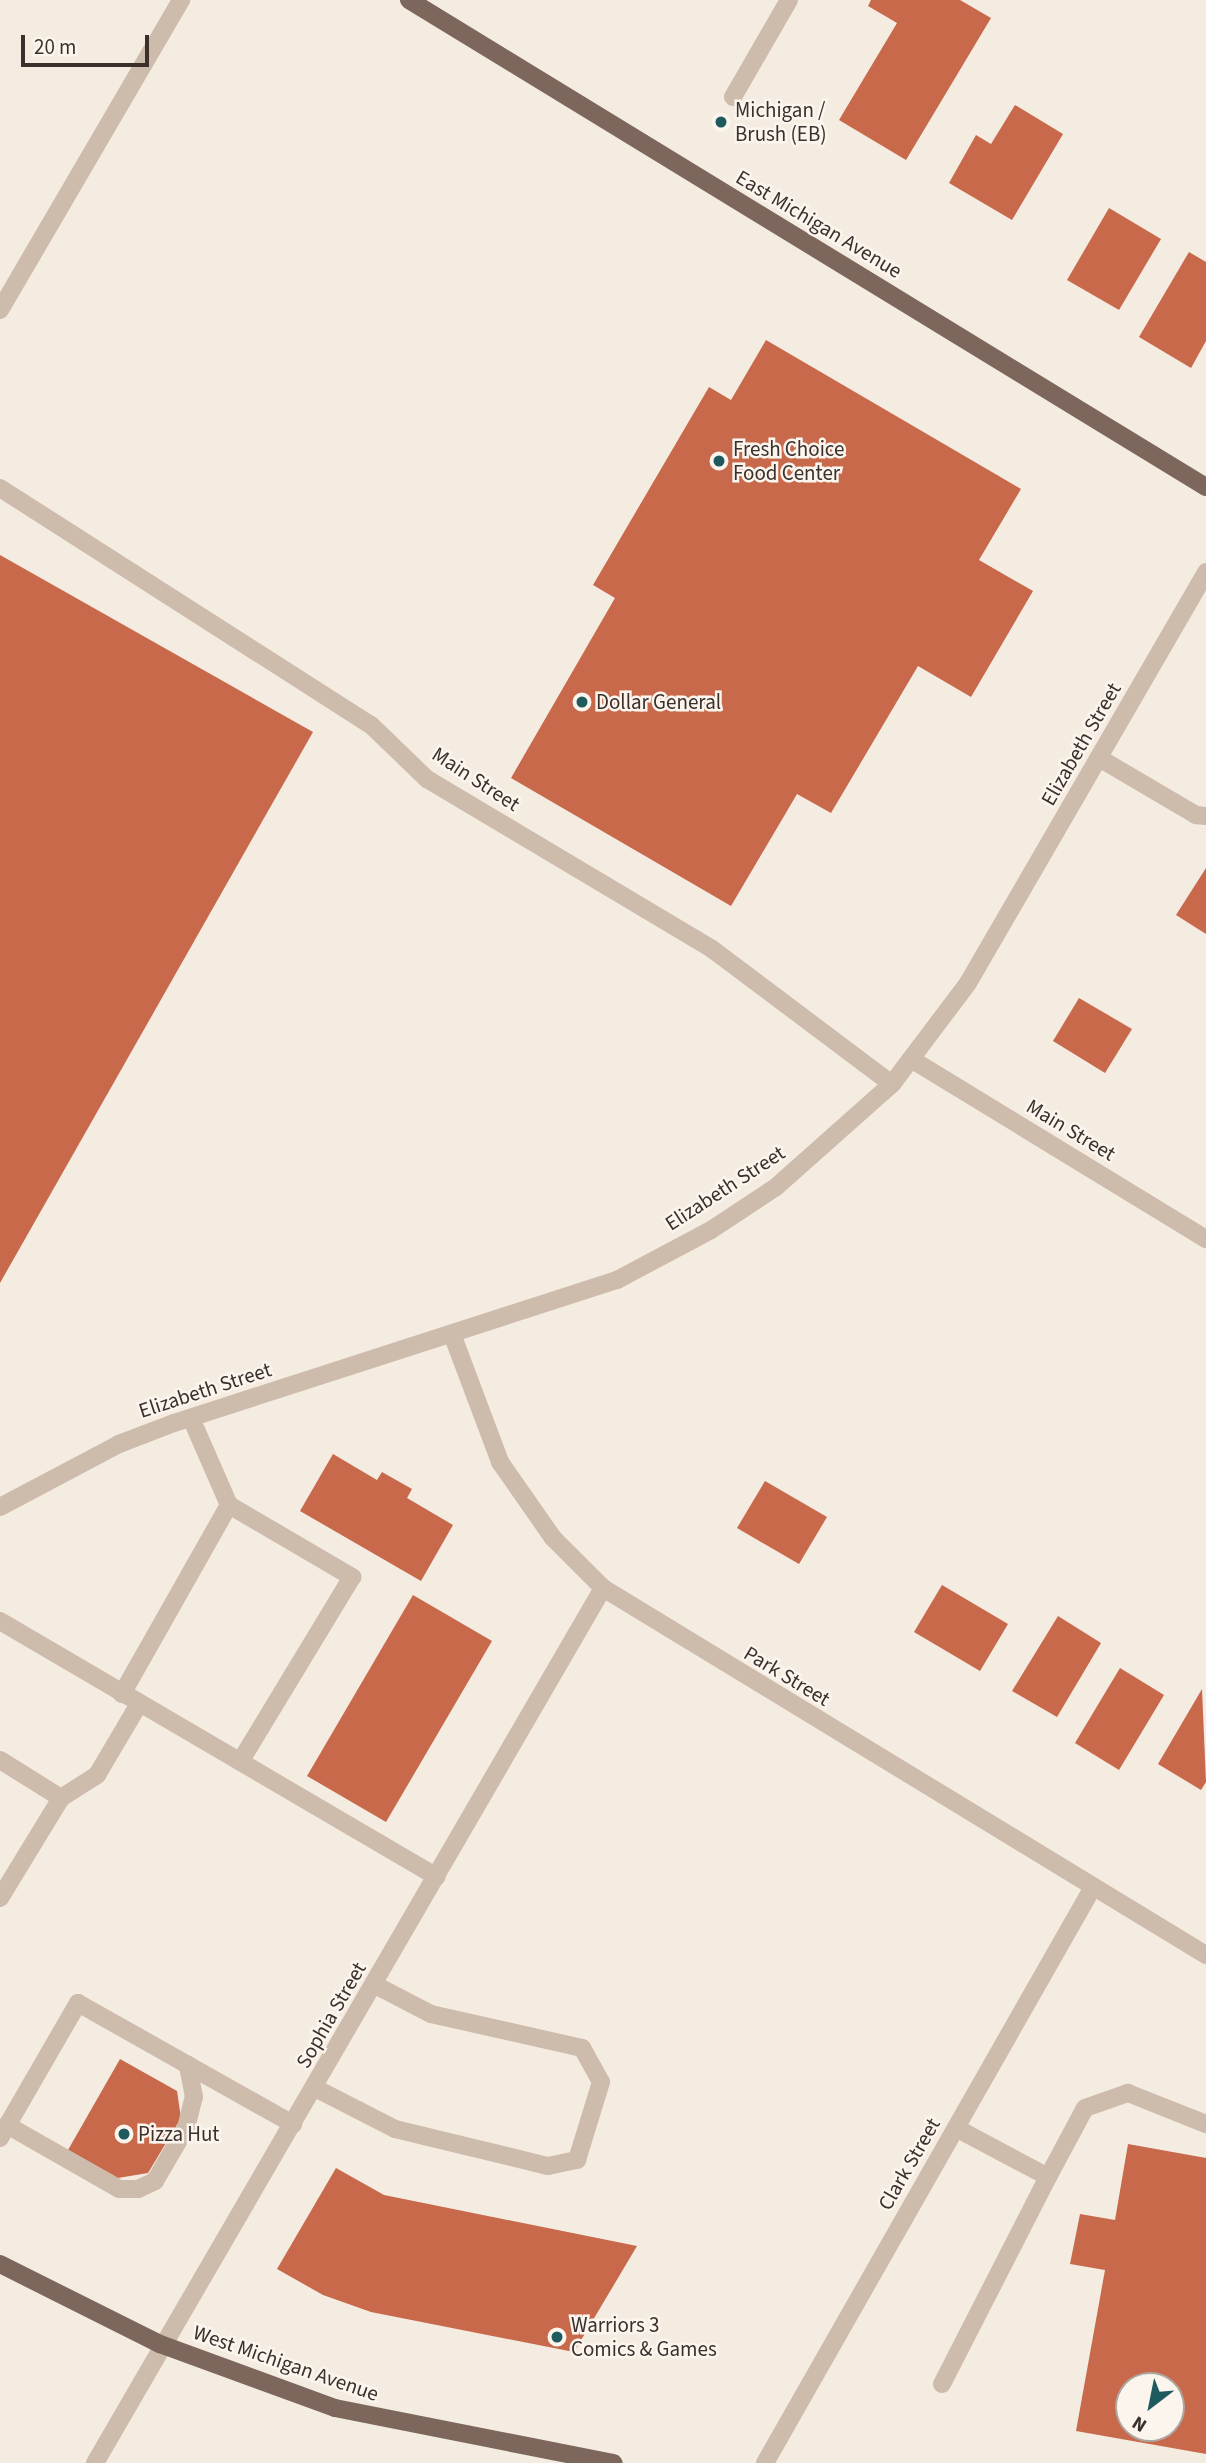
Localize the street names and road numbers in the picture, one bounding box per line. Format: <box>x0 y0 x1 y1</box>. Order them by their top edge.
street label: East Michigan Avenue <box>731 164 907 284</box>
street label: Elizabeth Street <box>1036 678 1126 810</box>
street label: Main Street <box>427 741 525 817</box>
street label: Main Street <box>1022 1094 1120 1166</box>
street label: Elizabeth Street <box>660 1140 790 1236</box>
street label: Elizabeth Street <box>136 1357 274 1423</box>
street label: Park Street <box>739 1640 835 1712</box>
street label: Sophia Street <box>291 1958 371 2072</box>
street label: Clark Street <box>872 2113 946 2215</box>
street label: West Michigan Avenue <box>190 2319 382 2407</box>

